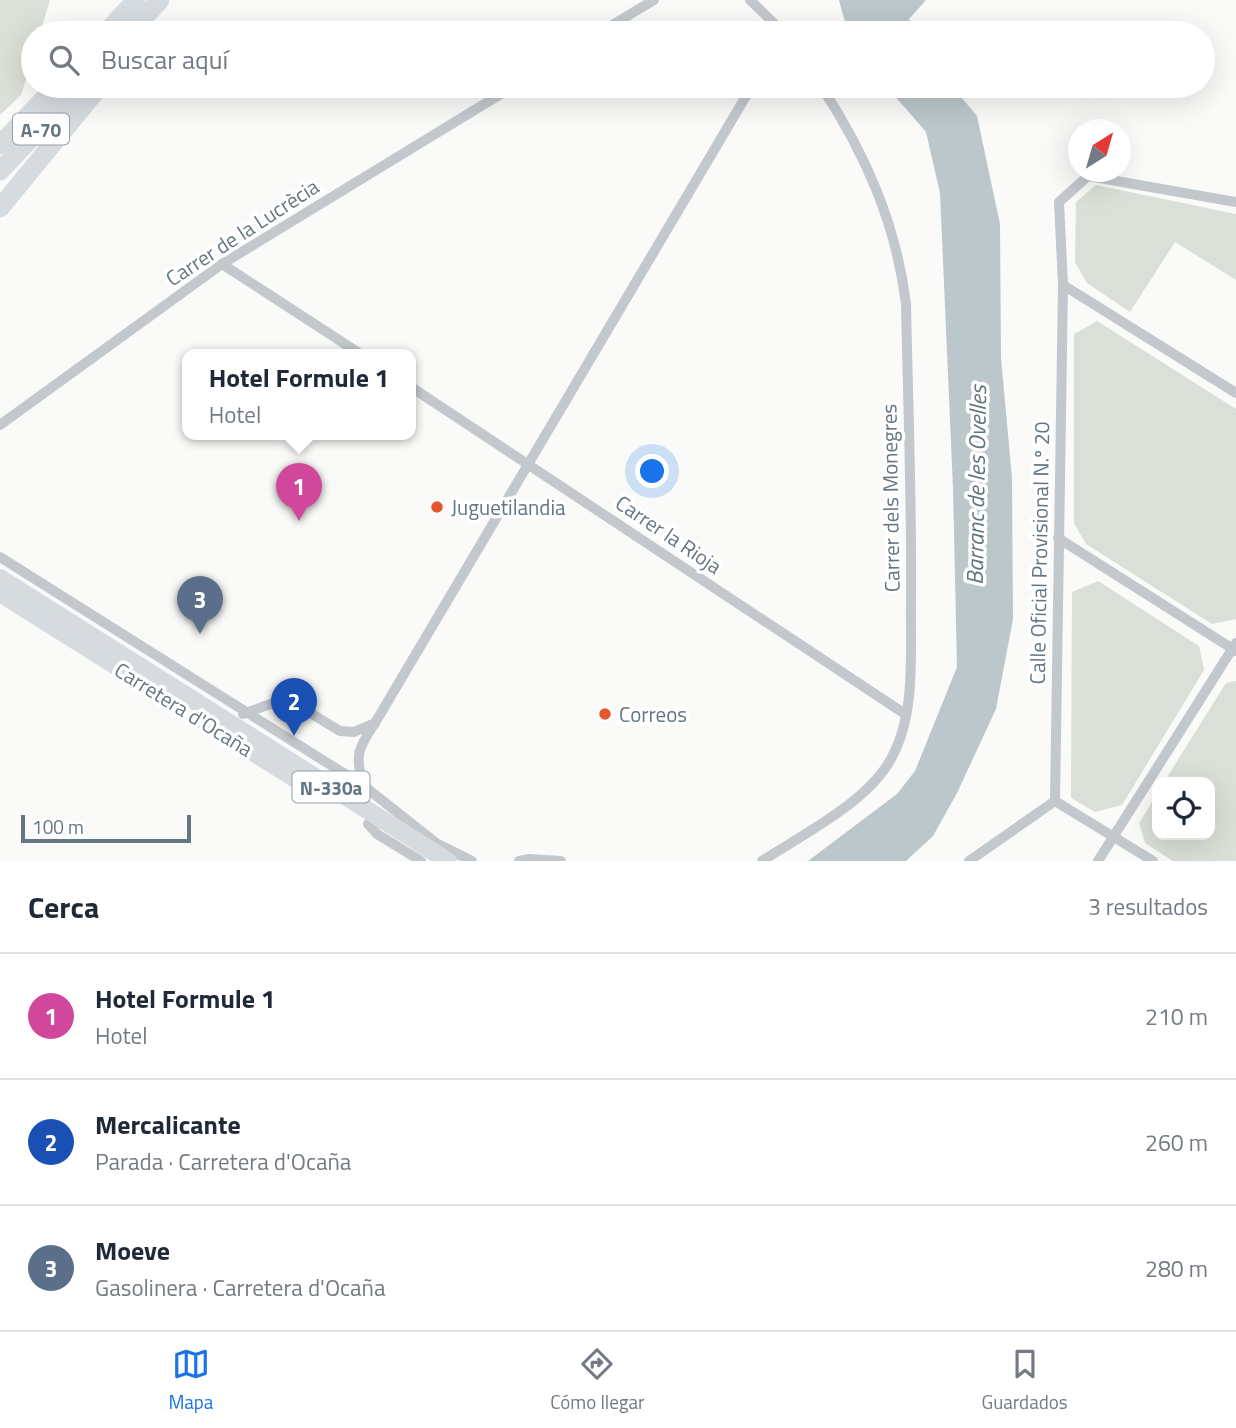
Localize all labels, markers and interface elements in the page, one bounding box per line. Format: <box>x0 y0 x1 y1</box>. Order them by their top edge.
search box <box>21 21 1215 98</box>
text: Buscar aquí <box>101 40 228 79</box>
icon: search <box>45 41 83 79</box>
road number: A-70 <box>13 113 69 144</box>
north arrow <box>1068 119 1131 182</box>
street label: Carrer de la Lucrècia <box>159 170 325 294</box>
popup <box>182 349 416 440</box>
text: Hotel Formule 1 <box>209 358 389 397</box>
water label: Barranc de les Ovelles <box>957 383 995 585</box>
text: Hotel <box>209 397 261 432</box>
street label: Carrer dels Monegres <box>872 404 908 592</box>
street label: Calle Oficial Provisional N.º 20 <box>1021 421 1057 685</box>
your location <box>635 454 669 488</box>
pin: 1 <box>276 463 322 521</box>
street label: Carrer la Rioja <box>609 486 729 582</box>
place label: Juguetilandia <box>451 491 566 523</box>
marker: Juguetilandia <box>429 499 445 515</box>
pin: 3 <box>177 576 223 634</box>
street label: Carretera d'Ocaña <box>109 654 260 765</box>
pin: 2 <box>271 678 317 736</box>
place label: Correos <box>619 698 687 730</box>
marker: Correos <box>597 706 613 722</box>
road number: N-330a <box>292 772 370 802</box>
map controls <box>1152 777 1215 840</box>
button: locate <box>1152 777 1215 840</box>
scale bar <box>21 812 191 844</box>
text: 100 m <box>32 812 84 841</box>
text: Cerca <box>28 884 99 930</box>
text: 3 resultados <box>1088 889 1208 924</box>
text: Hotel Formule 1 <box>95 979 275 1018</box>
text: 1 <box>45 999 57 1034</box>
text: 210 m <box>1145 999 1208 1034</box>
text: Hotel <box>95 1018 147 1053</box>
text: Mercalicante <box>95 1105 241 1144</box>
text: 2 <box>45 1125 57 1160</box>
text: 260 m <box>1145 1125 1208 1160</box>
text: Parada · Carretera d'Ocaña <box>95 1144 351 1179</box>
text: Moeve <box>95 1231 170 1270</box>
text: 3 <box>45 1251 57 1286</box>
text: 280 m <box>1145 1251 1208 1286</box>
text: Gasolinera · Carretera d'Ocaña <box>95 1270 386 1305</box>
tab: Mapa <box>168 1345 213 1416</box>
tab: Cómo llegar <box>550 1345 645 1416</box>
tab: Guardados <box>981 1345 1068 1416</box>

